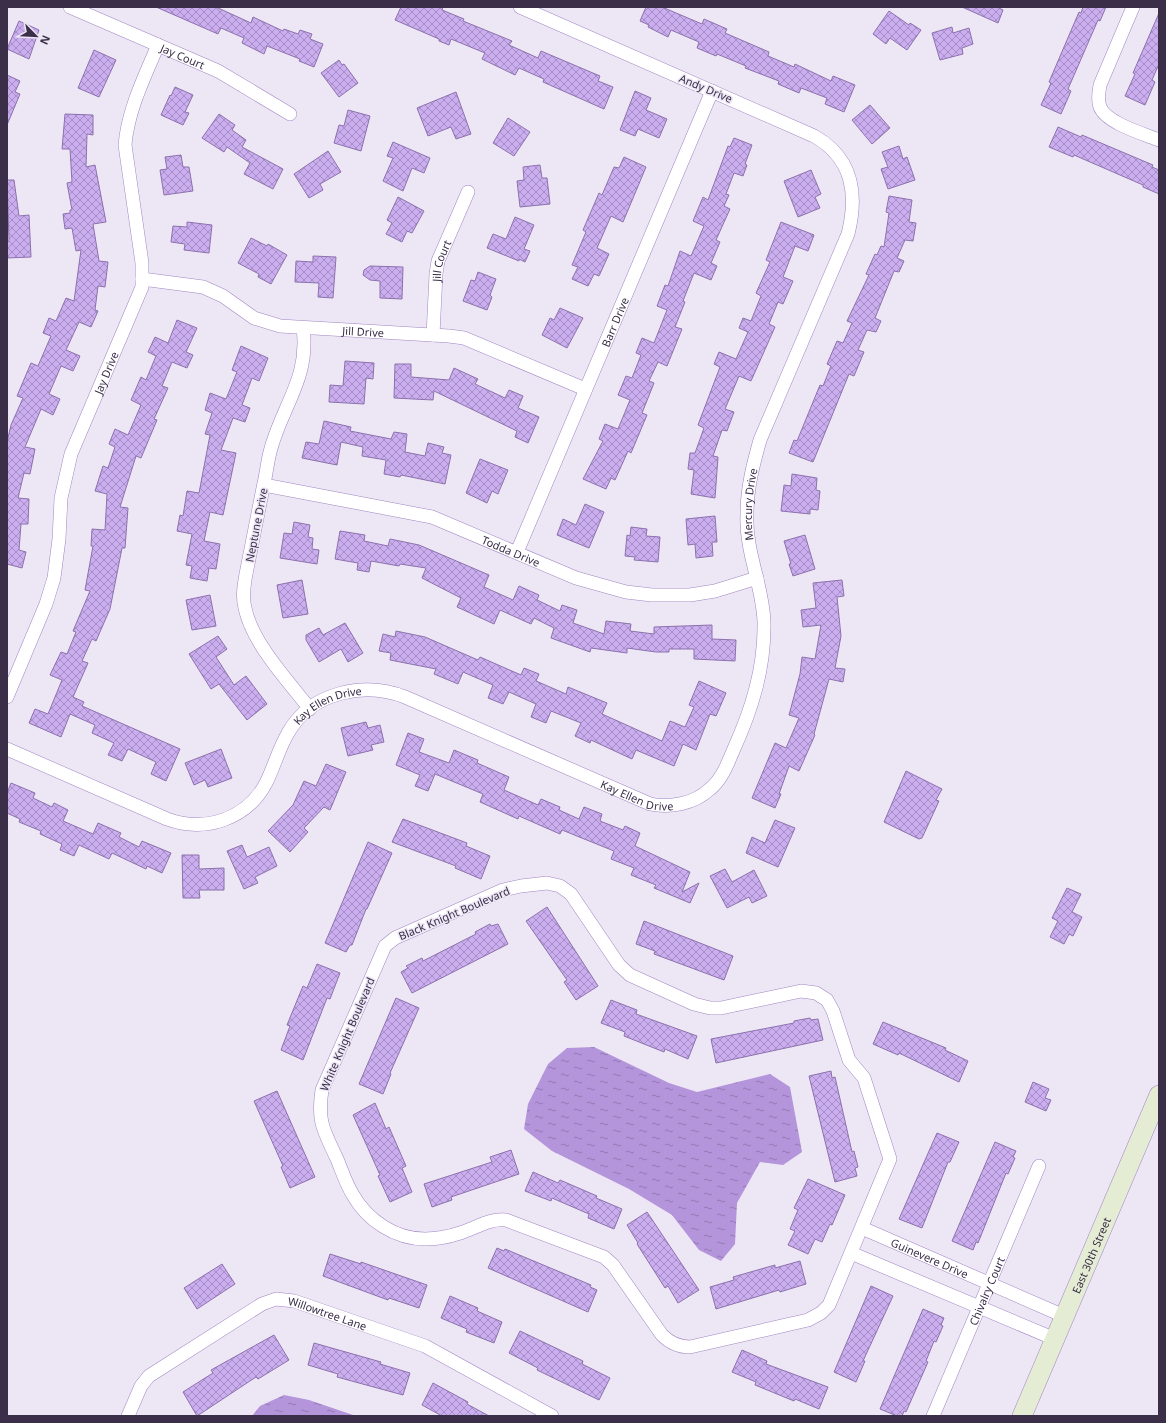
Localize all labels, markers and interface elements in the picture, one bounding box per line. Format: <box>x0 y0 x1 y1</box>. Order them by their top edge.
north arrow <box>16 16 56 56</box>
text: N <box>37 33 54 47</box>
street label: Jay Court <box>158 39 207 72</box>
street label: Andy Drive <box>677 70 735 106</box>
street label: Jill Court <box>428 237 454 283</box>
street label: Barr Drive <box>597 295 632 349</box>
street label: Jill Drive <box>341 322 384 340</box>
street label: Jay Drive <box>90 349 121 397</box>
street label: Mercury Drive <box>739 467 760 541</box>
street label: Neptune Drive <box>241 487 271 563</box>
street label: Todda Drive <box>480 532 543 570</box>
street label: Kay Ellen Drive <box>289 683 362 727</box>
street label: Kay Ellen Drive <box>598 776 674 813</box>
street label: Black Knight Boulevard <box>396 883 512 943</box>
street label: White Knight Boulevard <box>316 975 378 1093</box>
street label: East 30th Street <box>1068 1215 1114 1295</box>
street label: Guinevere Drive <box>889 1234 971 1281</box>
street label: Chivalry Court <box>965 1254 1007 1327</box>
street label: Willowtree Lane <box>288 1293 369 1333</box>

